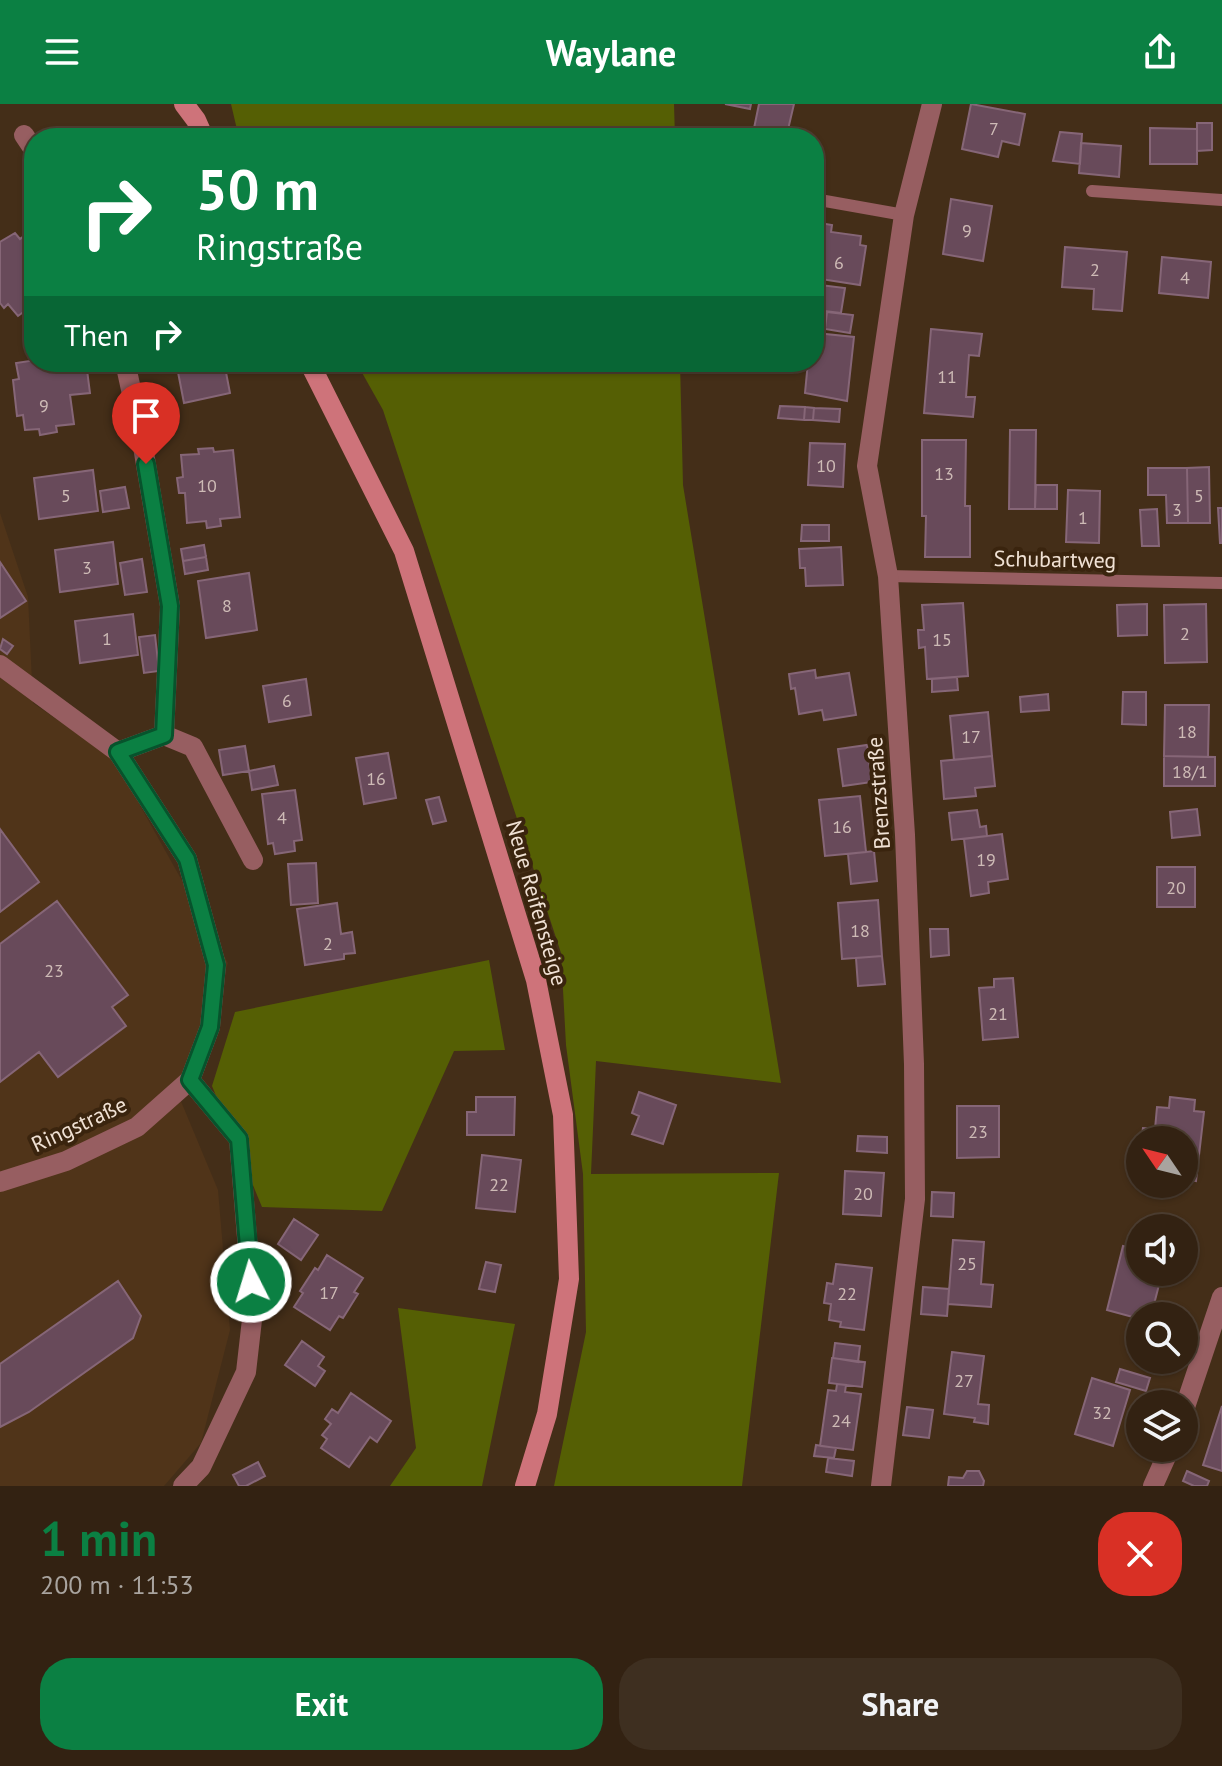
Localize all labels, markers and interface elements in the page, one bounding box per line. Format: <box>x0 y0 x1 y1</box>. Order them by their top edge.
text: Waylane <box>546 29 676 76</box>
icon: menu <box>40 30 84 74</box>
icon: share <box>1138 30 1182 74</box>
house number: 7 <box>989 117 999 140</box>
text: 50 m <box>196 153 319 225</box>
icon: right <box>64 160 168 264</box>
house number: 9 <box>962 219 972 242</box>
text: Ringstraße <box>196 223 363 270</box>
house number: 6 <box>834 251 844 274</box>
house number: 2 <box>1090 258 1100 281</box>
house number: 4 <box>1180 266 1190 289</box>
icon: right <box>145 312 189 356</box>
text: Then <box>64 315 129 354</box>
house number: 11 <box>937 365 957 388</box>
pin <box>112 382 180 464</box>
house number: 9 <box>39 394 49 417</box>
icon: arrive <box>124 394 168 438</box>
house number: 10 <box>816 454 836 477</box>
house number: 13 <box>934 462 954 485</box>
house number: 10 <box>197 474 217 497</box>
house number: 5 <box>61 484 71 507</box>
house number: 5 <box>1194 484 1204 507</box>
house number: 3 <box>1172 498 1182 521</box>
house number: 1 <box>1078 506 1088 529</box>
street label: Schubartweg <box>993 544 1117 574</box>
house number: 3 <box>82 556 92 579</box>
house number: 8 <box>222 594 232 617</box>
house number: 2 <box>1180 622 1190 645</box>
house number: 1 <box>102 627 112 650</box>
house number: 15 <box>932 628 952 651</box>
house number: 6 <box>282 689 292 712</box>
house number: 18 <box>1177 720 1197 743</box>
house number: 17 <box>961 725 981 748</box>
street label: Brenzstraße <box>860 736 896 850</box>
house number: 18/1 <box>1172 760 1208 783</box>
house number: 16 <box>366 767 386 790</box>
house number: 4 <box>277 806 287 829</box>
house number: 16 <box>832 815 852 838</box>
street label: Neue Reifensteige <box>500 817 574 989</box>
house number: 19 <box>976 848 996 871</box>
house number: 20 <box>1166 876 1186 899</box>
house number: 18 <box>850 919 870 942</box>
house number: 2 <box>323 932 333 955</box>
house number: 23 <box>44 959 64 982</box>
house number: 21 <box>988 1002 1008 1025</box>
street label: Ringstraße <box>27 1090 131 1158</box>
house number: 23 <box>968 1120 988 1143</box>
north arrow <box>1126 1126 1198 1198</box>
map controls <box>1126 1126 1198 1462</box>
house number: 22 <box>489 1173 509 1196</box>
house number: 20 <box>853 1182 873 1205</box>
button: sound <box>1126 1214 1198 1286</box>
position arrow <box>209 1240 293 1324</box>
house number: 25 <box>957 1252 977 1275</box>
house number: 17 <box>319 1281 339 1304</box>
house number: 22 <box>837 1282 857 1305</box>
button: search <box>1126 1302 1198 1374</box>
house number: 27 <box>954 1369 974 1392</box>
button: layers <box>1126 1390 1198 1462</box>
house number: 32 <box>1092 1401 1112 1424</box>
house number: 24 <box>831 1409 851 1432</box>
text: 1 min <box>40 1507 157 1569</box>
button: close <box>1098 1512 1182 1596</box>
text: 200 m · 11:53 <box>40 1568 194 1601</box>
button: Exit <box>40 1658 603 1750</box>
button: Share <box>619 1658 1182 1750</box>

